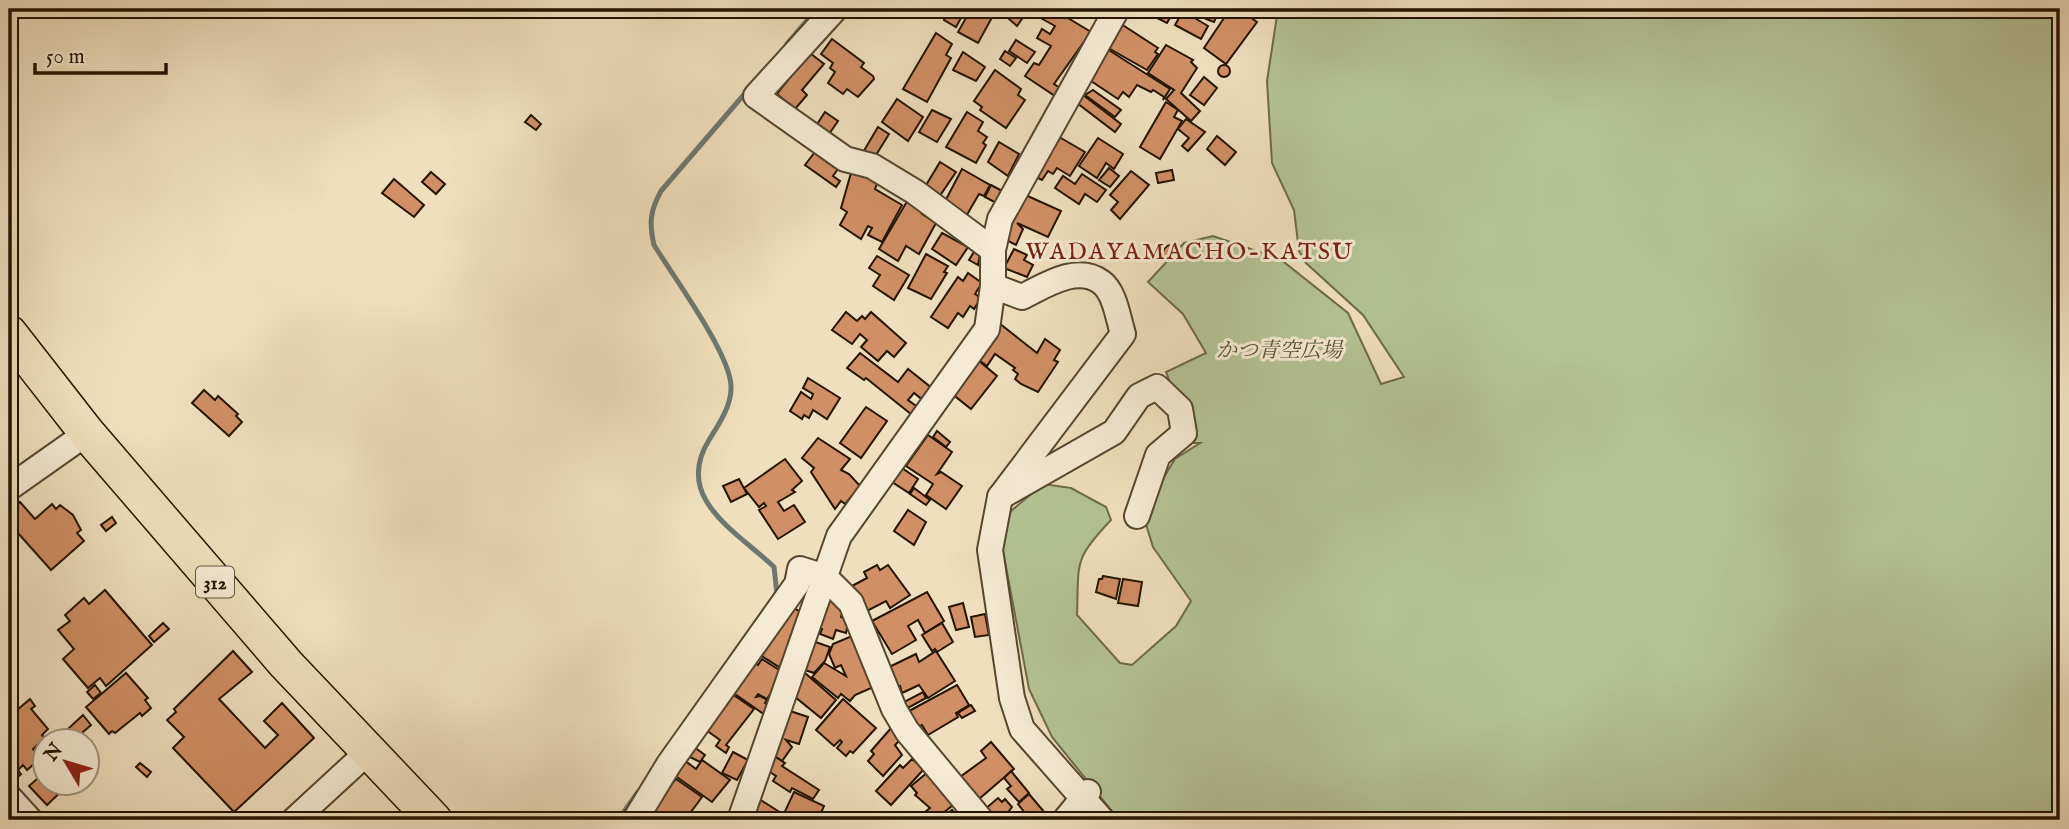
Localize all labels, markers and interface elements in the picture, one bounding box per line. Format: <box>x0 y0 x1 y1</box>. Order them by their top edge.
scale bar <box>35 32 166 76</box>
text: 50 m <box>46 44 85 71</box>
district label: WADAYAMACHO-KATSU <box>1026 237 1354 268</box>
park label: かつ青空広場 <box>1216 338 1344 365</box>
road number: 312 <box>196 566 234 597</box>
north arrow <box>32 728 102 798</box>
text: N <box>39 738 69 767</box>

